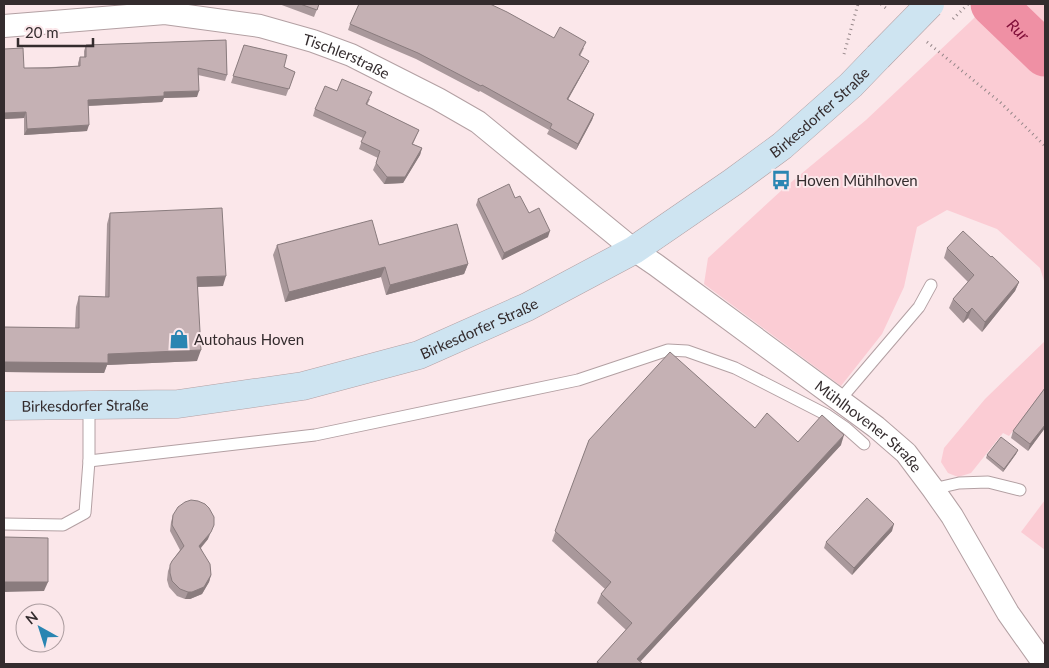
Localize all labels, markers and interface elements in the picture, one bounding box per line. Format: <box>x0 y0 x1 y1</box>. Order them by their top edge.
water label: Rur <box>1004 14 1034 44</box>
scale bar <box>18 15 92 47</box>
text: 20 m <box>25 23 59 41</box>
street label: Tischlerstraße <box>301 30 393 82</box>
street label: Birkesdorfer Straße <box>766 63 873 161</box>
bus stop icon: Hoven Mühlhoven <box>770 169 792 191</box>
place label: Hoven Mühlhoven <box>796 171 918 189</box>
street label: Birkesdorfer Straße <box>417 294 541 362</box>
shop icon: Autohaus Hoven <box>168 328 190 350</box>
place label: Autohaus Hoven <box>194 330 304 348</box>
street label: Mühlhovener Straße <box>812 376 926 475</box>
street label: Birkesdorfer Straße <box>21 395 149 415</box>
north arrow <box>15 603 65 653</box>
text: N <box>22 608 41 628</box>

